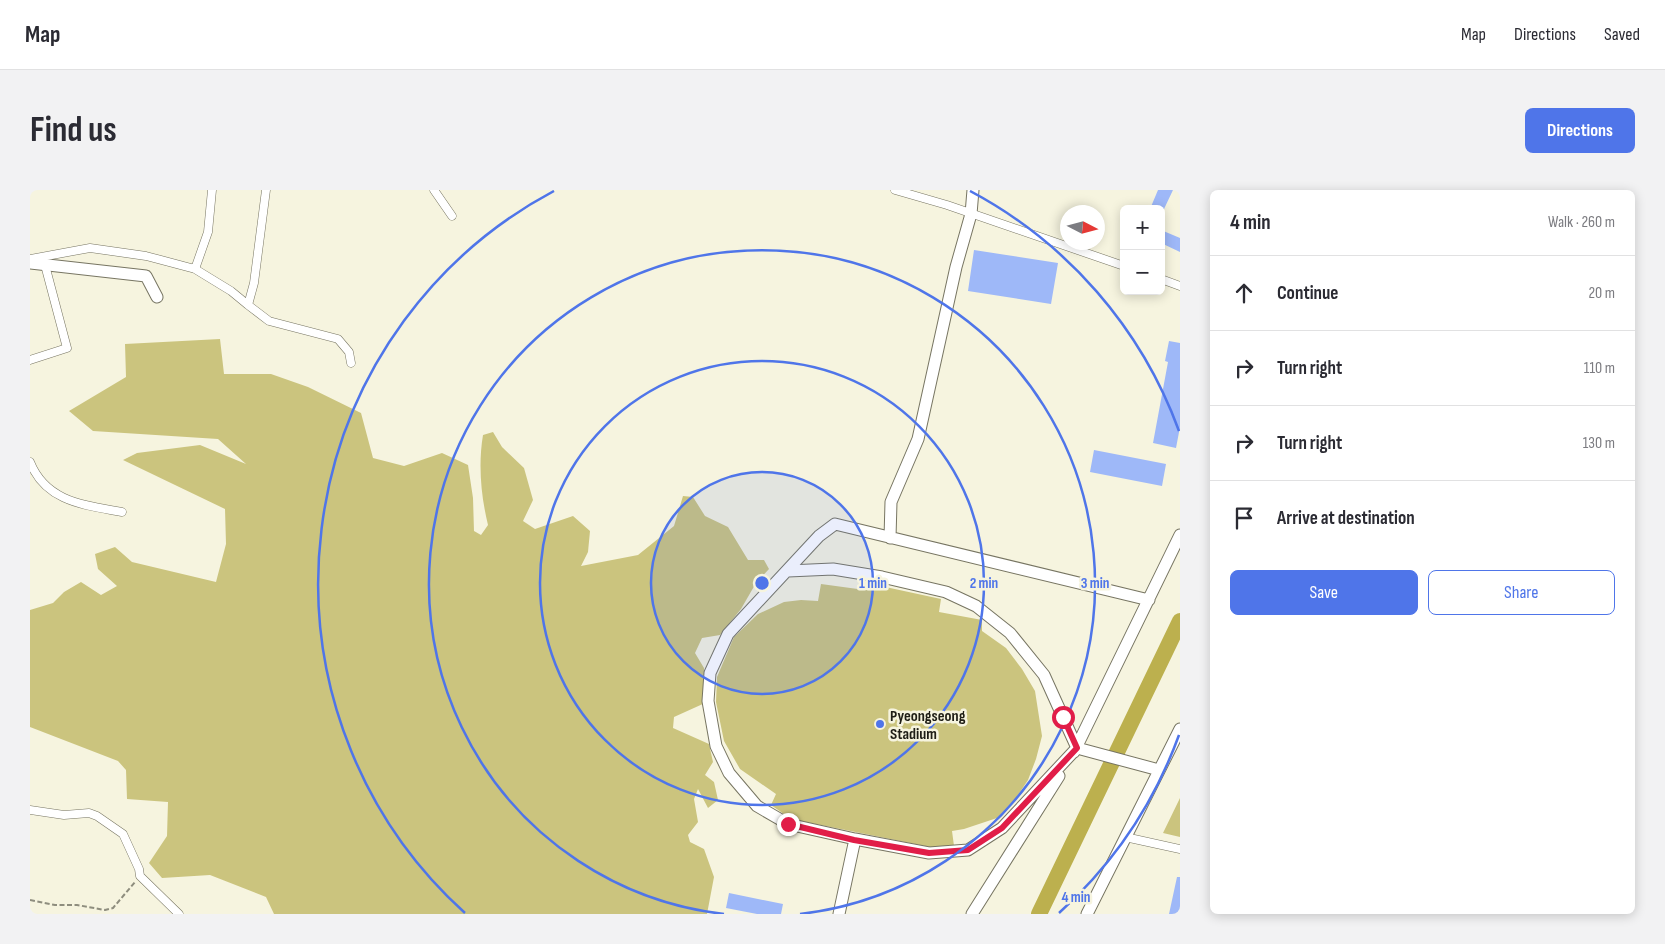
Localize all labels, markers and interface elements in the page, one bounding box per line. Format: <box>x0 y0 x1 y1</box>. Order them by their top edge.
text: Map <box>25 20 60 49</box>
text: Map <box>1461 24 1486 45</box>
text: Directions <box>1514 24 1576 45</box>
text: Saved <box>1604 24 1640 45</box>
button: Directions <box>1525 108 1635 153</box>
text: Find us <box>30 109 117 152</box>
north arrow <box>1060 205 1105 250</box>
map controls <box>1120 205 1165 295</box>
button: + <box>1120 205 1165 250</box>
text: 4 min <box>1230 210 1271 235</box>
text: Walk · 260 m <box>1548 213 1615 232</box>
button: − <box>1120 250 1165 295</box>
icon: ahead <box>1230 279 1258 307</box>
text: Continue <box>1277 282 1338 305</box>
text: 20 m <box>1588 284 1615 303</box>
icon: right <box>1230 354 1258 382</box>
text: Turn right <box>1277 357 1342 380</box>
text: 110 m <box>1584 359 1615 378</box>
icon: right <box>1230 429 1258 457</box>
text: Turn right <box>1277 432 1342 455</box>
text: 130 m <box>1583 434 1615 453</box>
icon: arrive <box>1230 504 1258 532</box>
text: Arrive at destination <box>1277 507 1415 530</box>
button: Save <box>1230 570 1418 615</box>
button: Share <box>1428 570 1615 615</box>
centre of rings <box>753 574 771 592</box>
text: 1 min <box>859 574 887 593</box>
text: 2 min <box>970 574 998 593</box>
text: 3 min <box>1081 574 1109 593</box>
route start <box>1052 706 1075 729</box>
place label: Pyeongseong Stadium <box>890 707 966 744</box>
marker: Pyeongseong Stadium <box>874 718 886 730</box>
route end <box>777 813 800 836</box>
text: 4 min <box>1062 888 1090 907</box>

